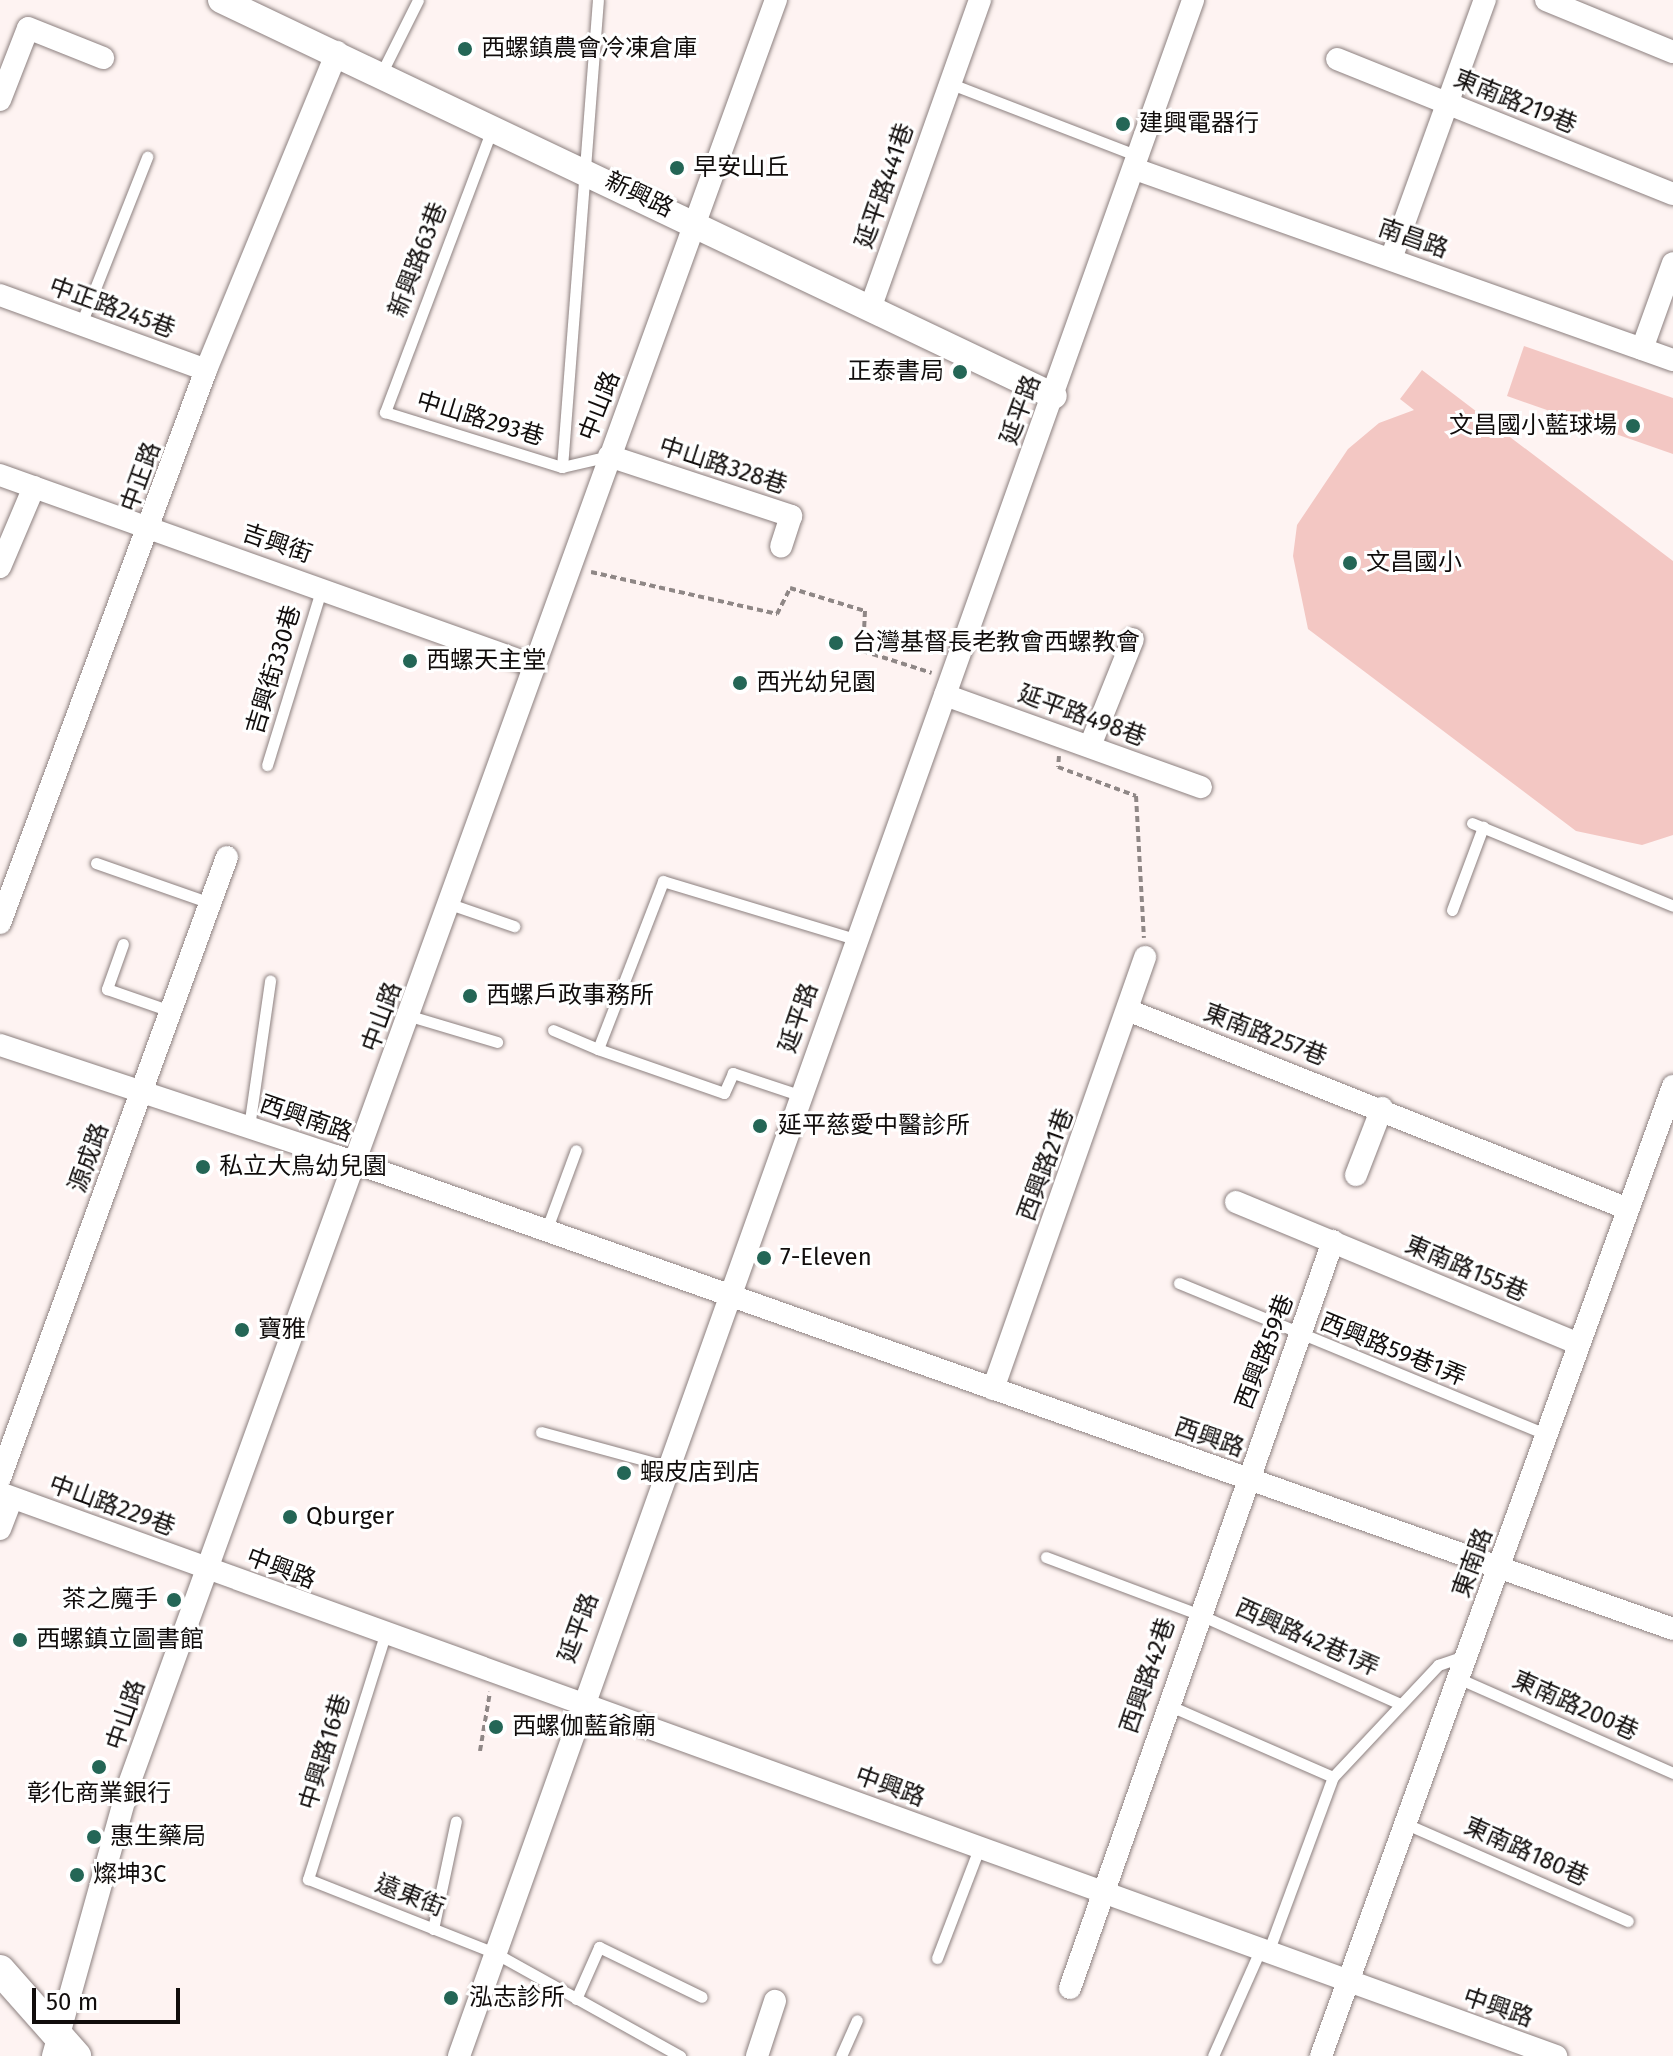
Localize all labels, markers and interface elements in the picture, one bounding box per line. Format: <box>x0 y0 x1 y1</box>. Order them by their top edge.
place label: 西螺鎮農會冷凍倉庫 <box>481 35 697 63</box>
marker: 西螺鎮農會冷凍倉庫 <box>456 40 474 58</box>
street label: 東南路219巷 <box>1449 64 1581 140</box>
place label: 建興電器行 <box>1139 110 1259 138</box>
marker: 建興電器行 <box>1114 115 1132 133</box>
street label: 延平路441巷 <box>850 120 920 252</box>
place label: 早安山丘 <box>693 154 789 182</box>
marker: 早安山丘 <box>668 159 686 177</box>
street label: 新興路 <box>600 166 678 224</box>
street label: 新興路63巷 <box>383 199 453 321</box>
street label: 南昌路 <box>1374 214 1452 264</box>
street label: 中正路245巷 <box>45 272 179 344</box>
place label: 正泰書局 <box>848 358 944 386</box>
marker: 正泰書局 <box>951 363 969 381</box>
street label: 中山路 <box>574 367 626 445</box>
street label: 延平路 <box>995 371 1047 449</box>
street label: 中山路293巷 <box>413 386 547 452</box>
place label: 文昌國小藍球場 <box>1449 412 1617 440</box>
marker: 文昌國小藍球場 <box>1624 417 1642 435</box>
street label: 中山路328巷 <box>655 432 791 500</box>
street label: 中正路 <box>115 438 167 516</box>
street label: 吉興街 <box>238 519 316 569</box>
place label: 文昌國小 <box>1366 549 1462 577</box>
marker: 文昌國小 <box>1341 554 1359 572</box>
street label: 吉興街330巷 <box>241 602 307 738</box>
place label: 台灣基督長老教會西螺教會 <box>852 629 1140 657</box>
marker: 台灣基督長老教會西螺教會 <box>827 634 845 652</box>
place label: 西螺天主堂 <box>426 647 546 675</box>
marker: 西螺天主堂 <box>401 652 419 670</box>
place label: 西光幼兒園 <box>756 669 876 697</box>
marker: 西光幼兒園 <box>731 674 749 692</box>
street label: 延平路498巷 <box>1014 680 1150 752</box>
street label: 中山路 <box>356 978 408 1056</box>
street label: 延平路 <box>774 979 824 1057</box>
place label: 西螺戶政事務所 <box>486 982 654 1010</box>
marker: 西螺戶政事務所 <box>461 987 479 1005</box>
street label: 東南路257巷 <box>1199 998 1331 1072</box>
street label: 西興南路 <box>256 1090 356 1148</box>
street label: 西興路21巷 <box>1012 1105 1080 1225</box>
place label: 延平慈愛中醫診所 <box>778 1112 970 1140</box>
marker: 延平慈愛中醫診所 <box>749 1115 771 1137</box>
street label: 源成路 <box>63 1119 115 1197</box>
place label: 私立大鳥幼兒園 <box>219 1153 387 1181</box>
marker: 私立大鳥幼兒園 <box>194 1158 212 1176</box>
street label: 東南路155巷 <box>1400 1230 1532 1308</box>
place label: 7-Eleven <box>780 1244 872 1272</box>
marker: 7-Eleven <box>755 1249 773 1267</box>
street label: 西興路59巷 <box>1230 1291 1300 1413</box>
street label: 西興路59巷1弄 <box>1316 1308 1470 1392</box>
place label: 寶雅 <box>258 1316 306 1344</box>
marker: 寶雅 <box>233 1321 251 1339</box>
street label: 西興路 <box>1170 1413 1248 1463</box>
place label: 蝦皮店到店 <box>640 1459 760 1487</box>
marker: 蝦皮店到店 <box>615 1464 633 1482</box>
street label: 中山路229巷 <box>45 1470 179 1542</box>
place label: Qburger <box>306 1503 394 1531</box>
marker: Qburger <box>281 1508 299 1526</box>
street label: 東南路 <box>1447 1524 1499 1602</box>
street label: 中興路 <box>242 1543 320 1595</box>
place label: 茶之魔手 <box>62 1586 158 1614</box>
street label: 延平路 <box>553 1589 605 1667</box>
marker: 茶之魔手 <box>165 1591 183 1609</box>
street label: 西興路42巷1弄 <box>1231 1593 1383 1683</box>
street label: 西興路42巷 <box>1115 1615 1181 1737</box>
place label: 西螺鎮立圖書館 <box>36 1626 204 1654</box>
marker: 西螺鎮立圖書館 <box>11 1631 29 1649</box>
street label: 東南路200巷 <box>1508 1665 1642 1747</box>
street label: 中山路 <box>101 1676 151 1754</box>
street label: 中興路16巷 <box>294 1691 356 1813</box>
place label: 西螺伽藍爺廟 <box>512 1713 656 1741</box>
marker: 西螺伽藍爺廟 <box>487 1718 505 1736</box>
marker: 彰化商業銀行 <box>90 1758 108 1776</box>
street label: 中興路 <box>851 1761 929 1813</box>
place label: 彰化商業銀行 <box>27 1780 171 1808</box>
street label: 東南路180巷 <box>1459 1812 1593 1892</box>
place label: 惠生藥局 <box>110 1823 206 1851</box>
marker: 惠生藥局 <box>85 1828 103 1846</box>
place label: 燦坤3C <box>93 1861 166 1889</box>
marker: 燦坤3C <box>68 1866 86 1884</box>
street label: 遠東街 <box>371 1869 449 1923</box>
scale bar <box>36 1972 184 2022</box>
street label: 中興路 <box>1459 1983 1537 2033</box>
place label: 泓志診所 <box>469 1984 565 2012</box>
marker: 泓志診所 <box>440 1987 462 2009</box>
text: 50 m <box>46 1988 98 2016</box>

